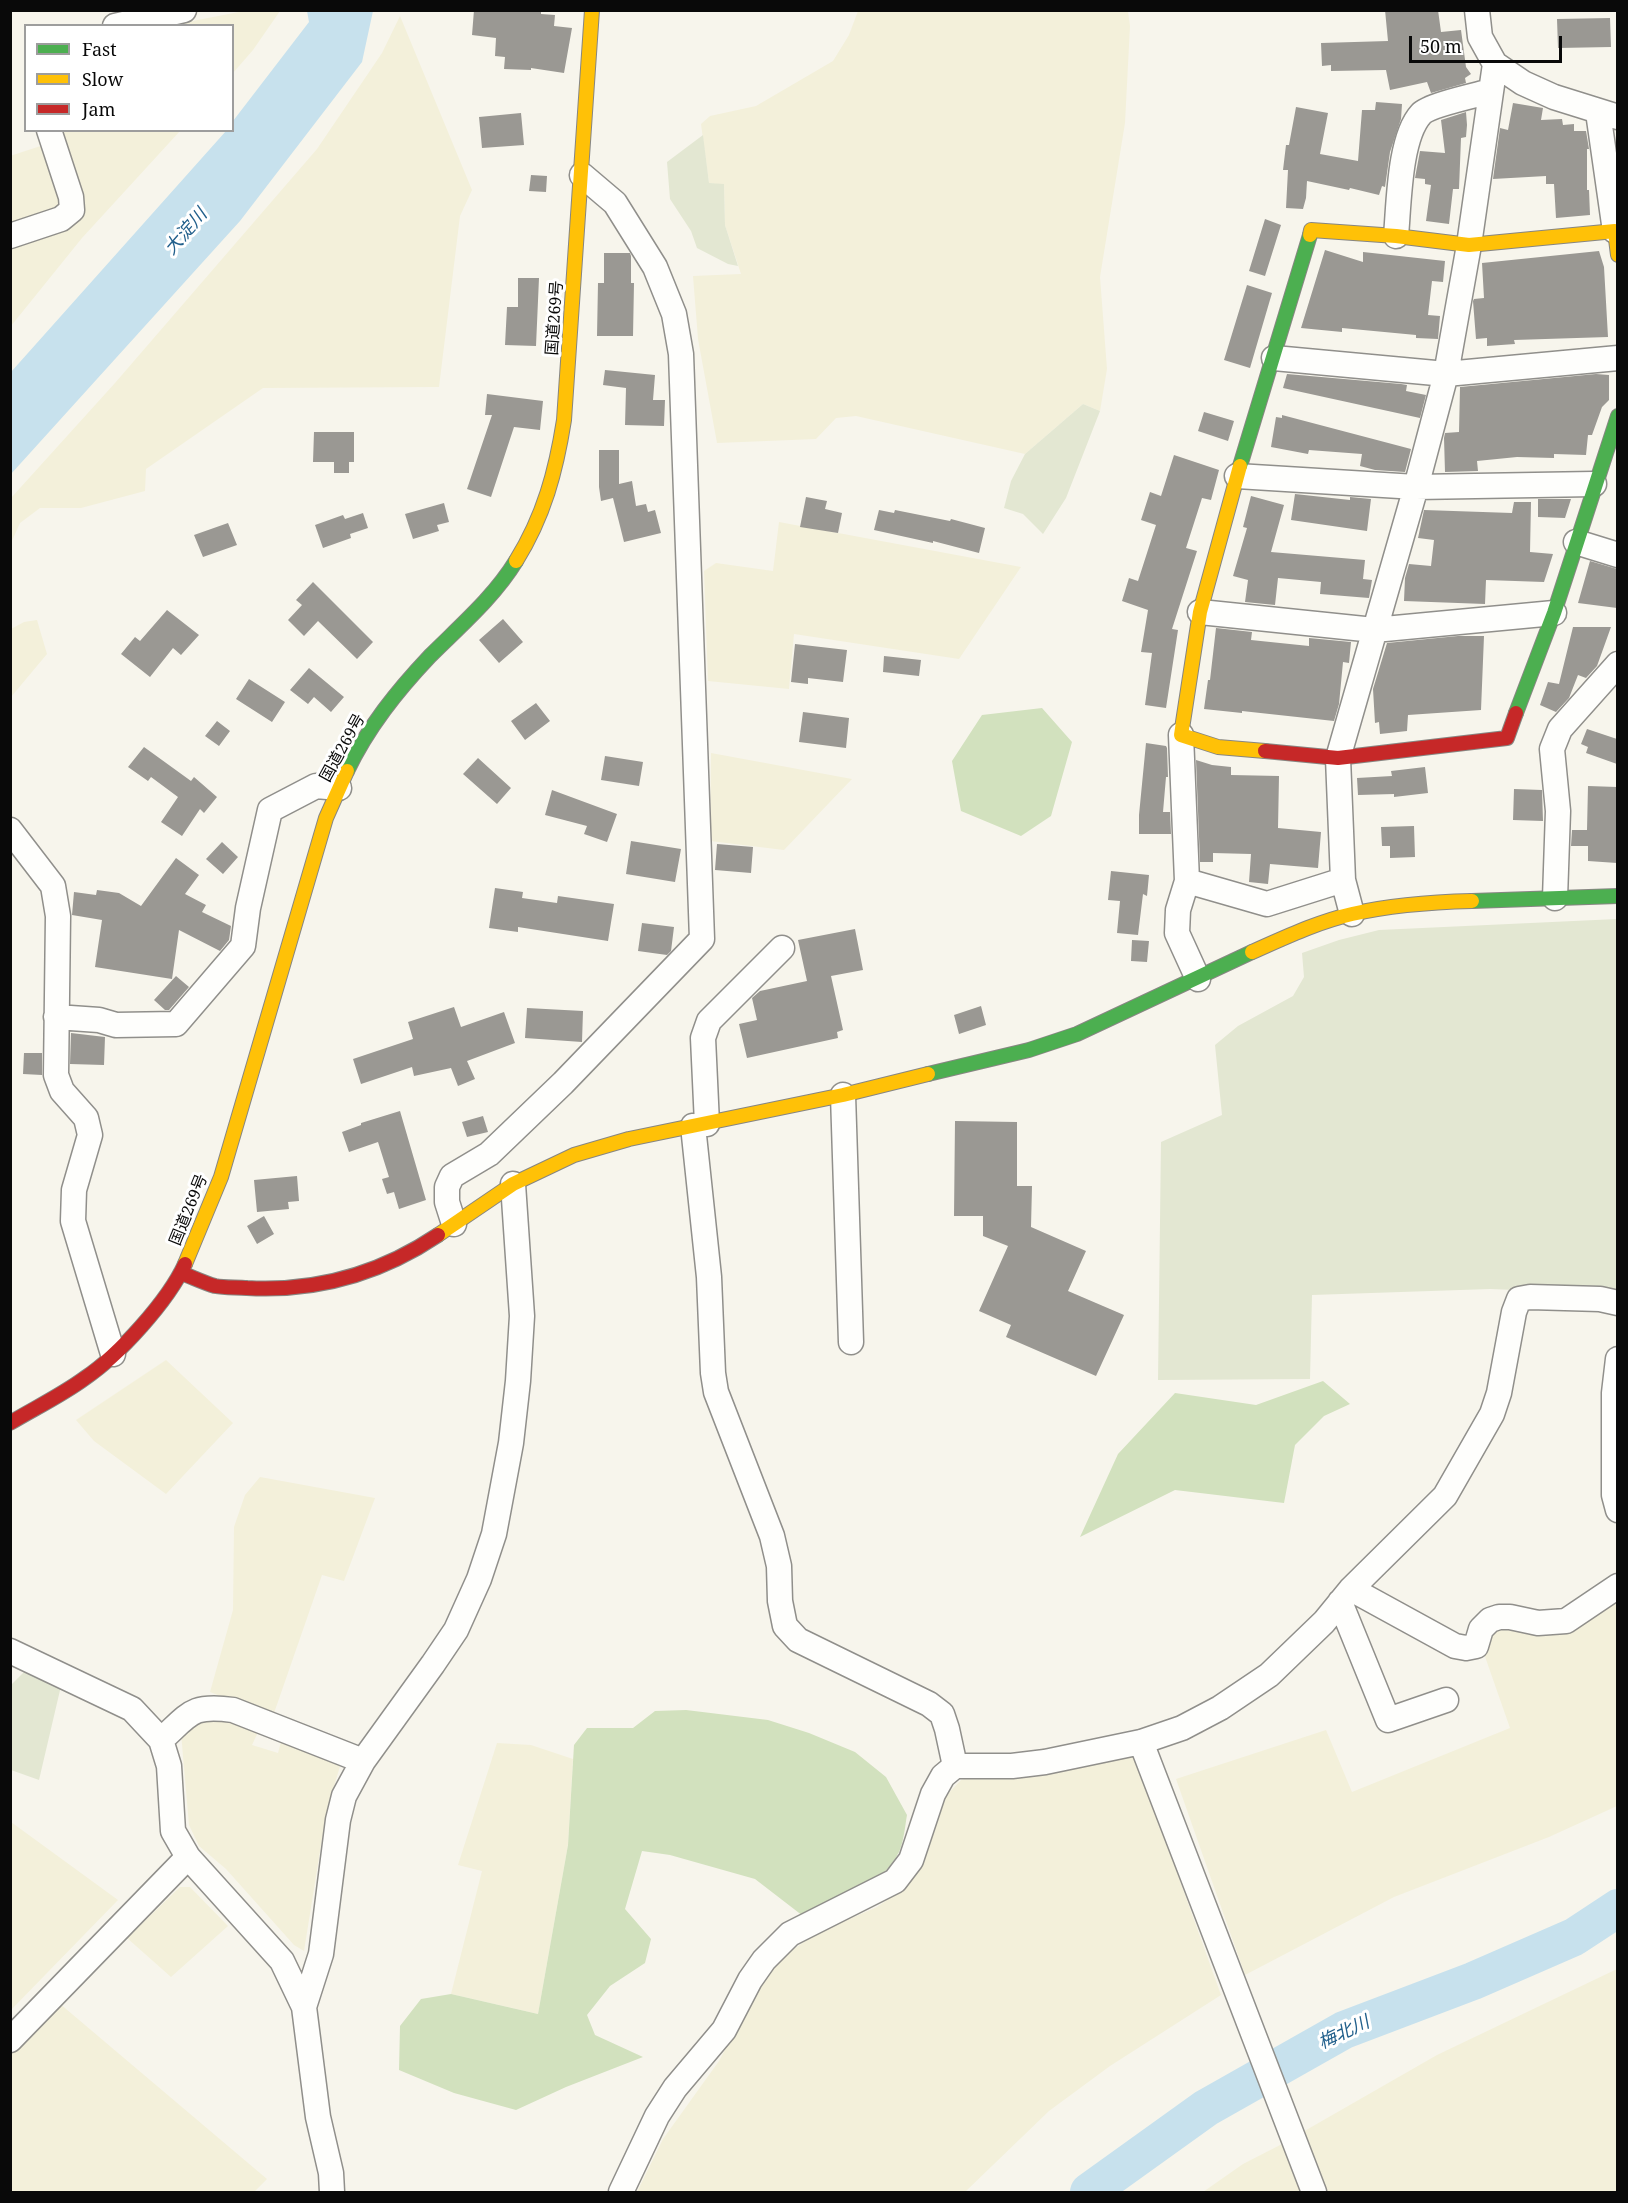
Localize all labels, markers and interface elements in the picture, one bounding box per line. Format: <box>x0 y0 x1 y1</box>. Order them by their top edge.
legend <box>24 24 234 132</box>
scale bar <box>1412 24 1565 62</box>
text: 50 m <box>1420 34 1462 58</box>
text: Fast <box>82 37 117 61</box>
text: Slow <box>82 67 123 91</box>
text: Jam <box>82 97 116 121</box>
water label: 大淀川 <box>160 205 212 259</box>
street label: 国道269号 <box>543 280 567 356</box>
street label: 国道269号 <box>316 711 370 785</box>
street label: 国道269号 <box>166 1172 212 1248</box>
water label: 梅北川 <box>1315 2012 1373 2054</box>

